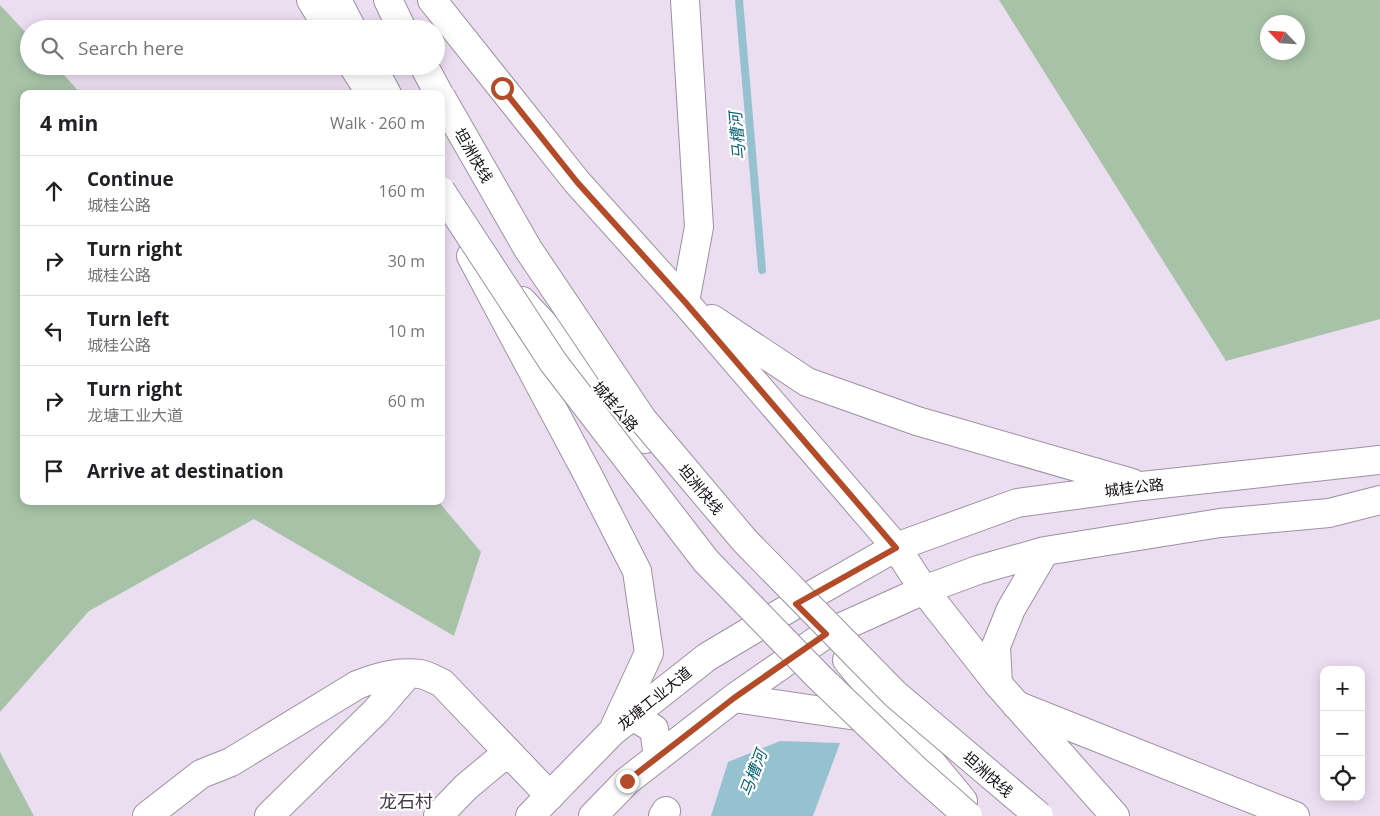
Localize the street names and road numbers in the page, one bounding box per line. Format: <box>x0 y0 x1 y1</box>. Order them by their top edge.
street label: 坦洲快线 <box>450 124 498 186</box>
street label: 城桂公路 <box>589 377 643 435</box>
street label: 坦洲快线 <box>674 460 728 518</box>
street label: 城桂公路 <box>1103 473 1165 501</box>
street label: 龙塘工业大道 <box>613 662 695 734</box>
street label: 坦洲快线 <box>959 747 1017 801</box>

